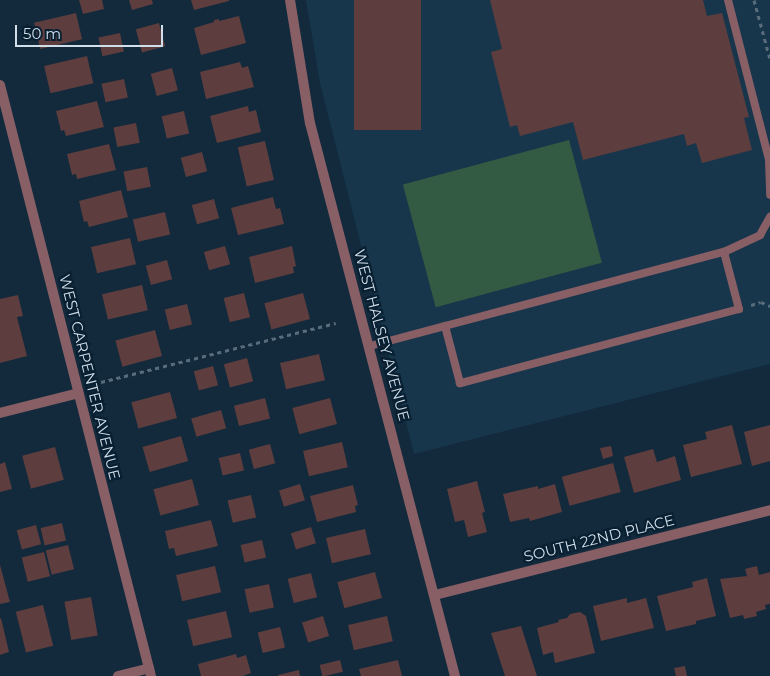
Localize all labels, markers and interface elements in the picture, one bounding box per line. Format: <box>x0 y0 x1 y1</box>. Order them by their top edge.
scale bar <box>18 15 165 47</box>
text: 50 m <box>23 24 61 43</box>
street label: WEST HALSEY AVENUE <box>350 247 414 423</box>
street label: WEST CARPENTER AVENUE <box>56 272 124 482</box>
street label: SOUTH 22ND PLACE <box>522 511 676 565</box>

